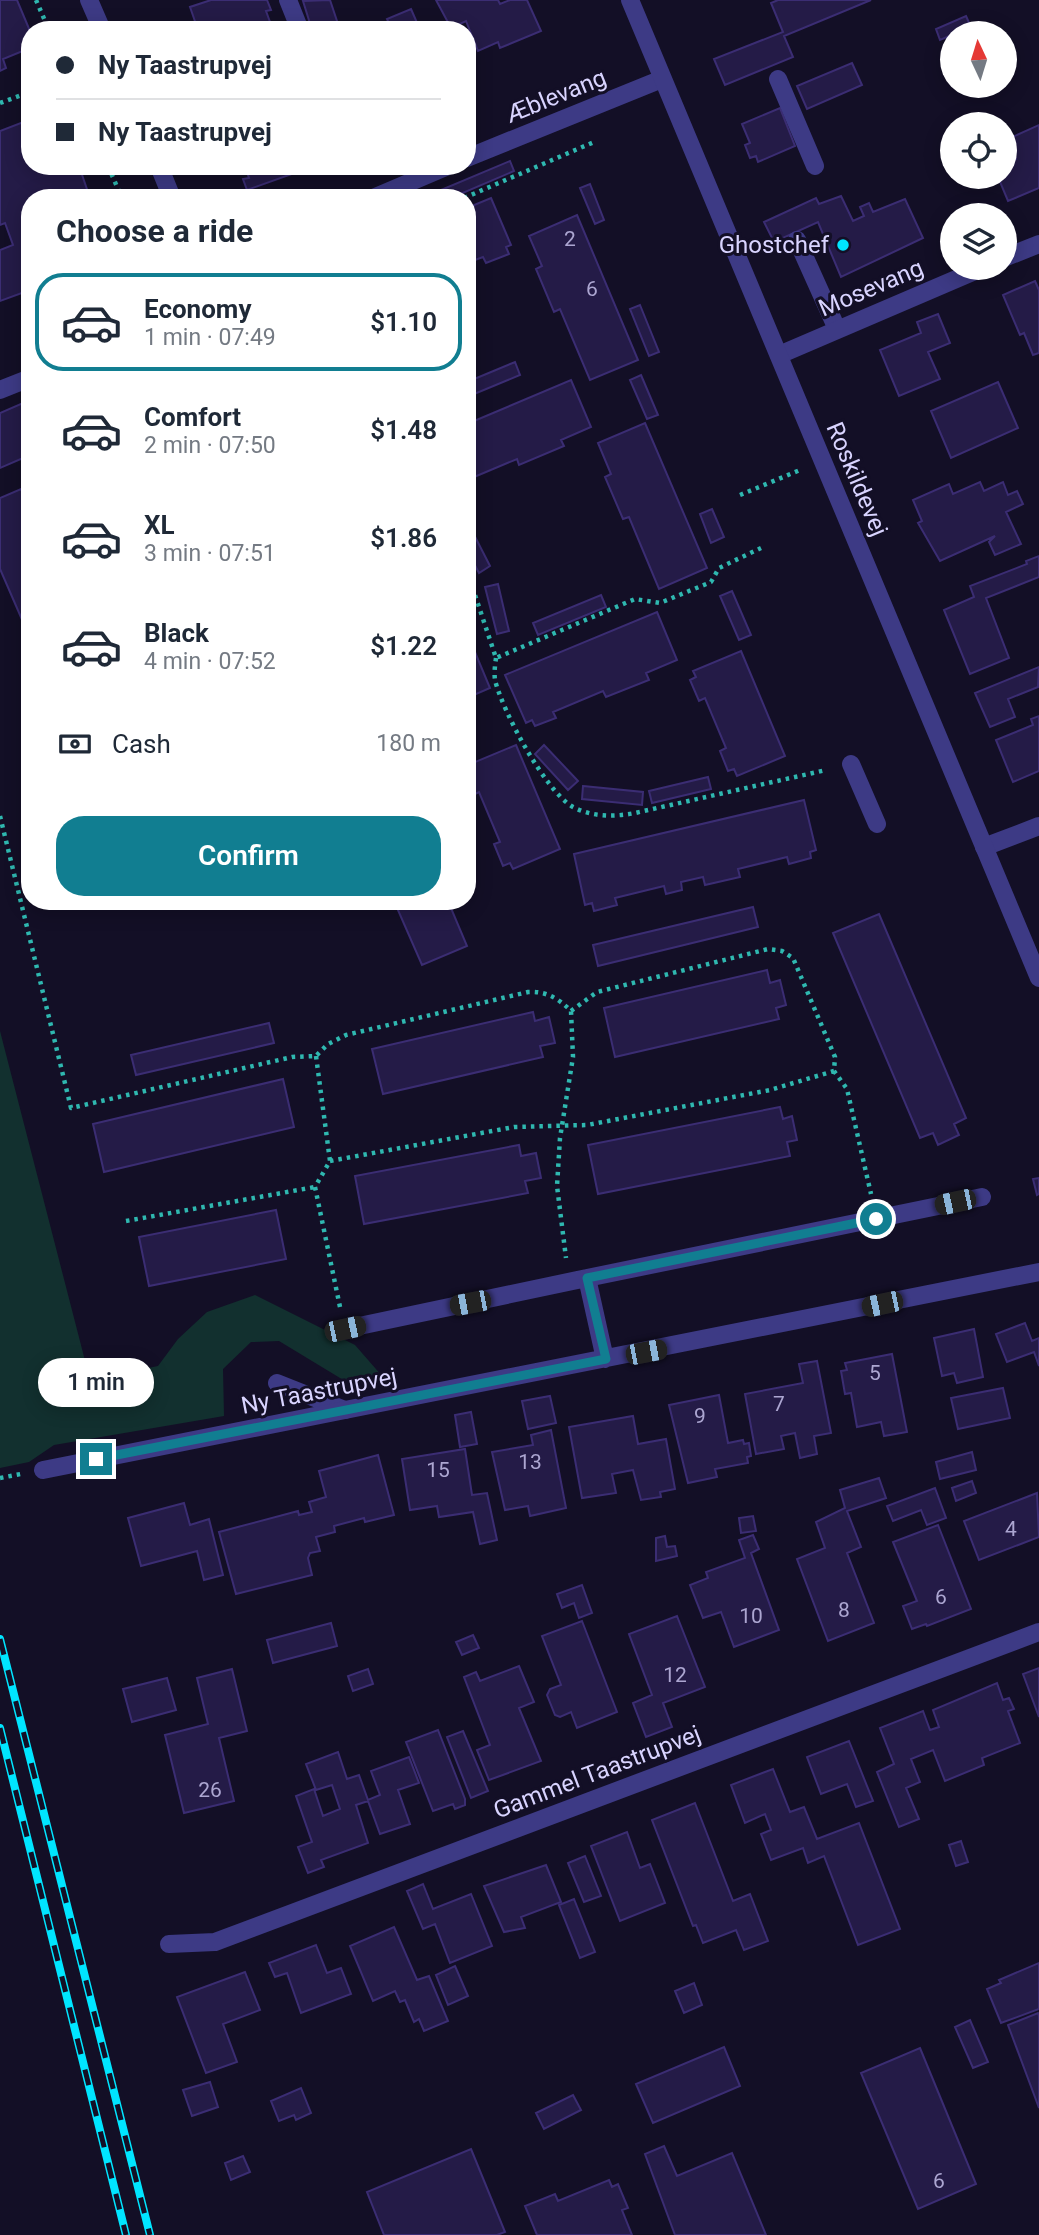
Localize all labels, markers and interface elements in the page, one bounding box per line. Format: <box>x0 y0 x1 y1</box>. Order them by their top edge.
north arrow <box>940 21 1017 98</box>
map controls <box>940 21 1017 280</box>
text: Ny Taastrupvej <box>98 50 272 80</box>
street label: Æblevang <box>501 63 610 129</box>
button: locate <box>940 112 1017 189</box>
text: Ny Taastrupvej <box>98 117 272 147</box>
button: layers <box>940 203 1017 280</box>
text: Choose a ride <box>56 212 253 250</box>
house number: 2 <box>564 227 576 251</box>
place label: Ghostchef <box>719 231 830 259</box>
marker: Ghostchef <box>835 237 851 253</box>
street label: Mosevang <box>815 253 927 323</box>
house number: 6 <box>586 277 598 301</box>
icon: car <box>60 291 123 354</box>
text: Economy <box>144 294 251 324</box>
text: $1.10 <box>370 307 437 337</box>
text: 1 min · 07:49 <box>144 324 276 351</box>
icon: car <box>60 399 123 462</box>
text: Comfort <box>144 402 241 432</box>
text: $1.48 <box>370 415 437 445</box>
street label: Roskildevej <box>821 418 893 540</box>
text: 2 min · 07:50 <box>144 432 276 459</box>
icon: car <box>60 507 123 570</box>
text: XL <box>144 510 175 540</box>
text: $1.86 <box>370 523 437 553</box>
text: 3 min · 07:51 <box>144 540 276 567</box>
icon: car <box>60 615 123 678</box>
text: Black <box>144 618 209 648</box>
text: $1.22 <box>370 631 437 661</box>
text: 4 min · 07:52 <box>144 648 276 675</box>
icon: cash <box>56 725 94 763</box>
text: Cash <box>112 729 171 759</box>
text: 180 m <box>376 730 441 757</box>
button: Confirm <box>56 816 441 896</box>
car <box>933 1187 978 1217</box>
route start <box>860 1203 892 1235</box>
car <box>448 1289 493 1317</box>
car <box>860 1289 905 1319</box>
car <box>323 1314 368 1344</box>
car <box>624 1338 669 1366</box>
callout: 1 min <box>38 1358 154 1406</box>
house number: 5 <box>869 1361 881 1385</box>
street label: Ny Taastrupvej <box>239 1362 399 1420</box>
text: 1 min <box>67 1369 125 1396</box>
house number: 7 <box>773 1392 785 1416</box>
house number: 9 <box>694 1404 706 1428</box>
route end <box>80 1443 112 1475</box>
house number: 13 <box>518 1450 542 1474</box>
house number: 15 <box>426 1458 450 1482</box>
house number: 4 <box>1005 1517 1017 1541</box>
house number: 6 <box>935 1585 947 1609</box>
house number: 8 <box>838 1598 850 1622</box>
house number: 10 <box>739 1604 763 1628</box>
house number: 12 <box>663 1663 687 1687</box>
street label: Gammel Taastrupvej <box>490 1720 704 1824</box>
house number: 26 <box>198 1778 222 1802</box>
house number: 6 <box>933 2169 945 2193</box>

